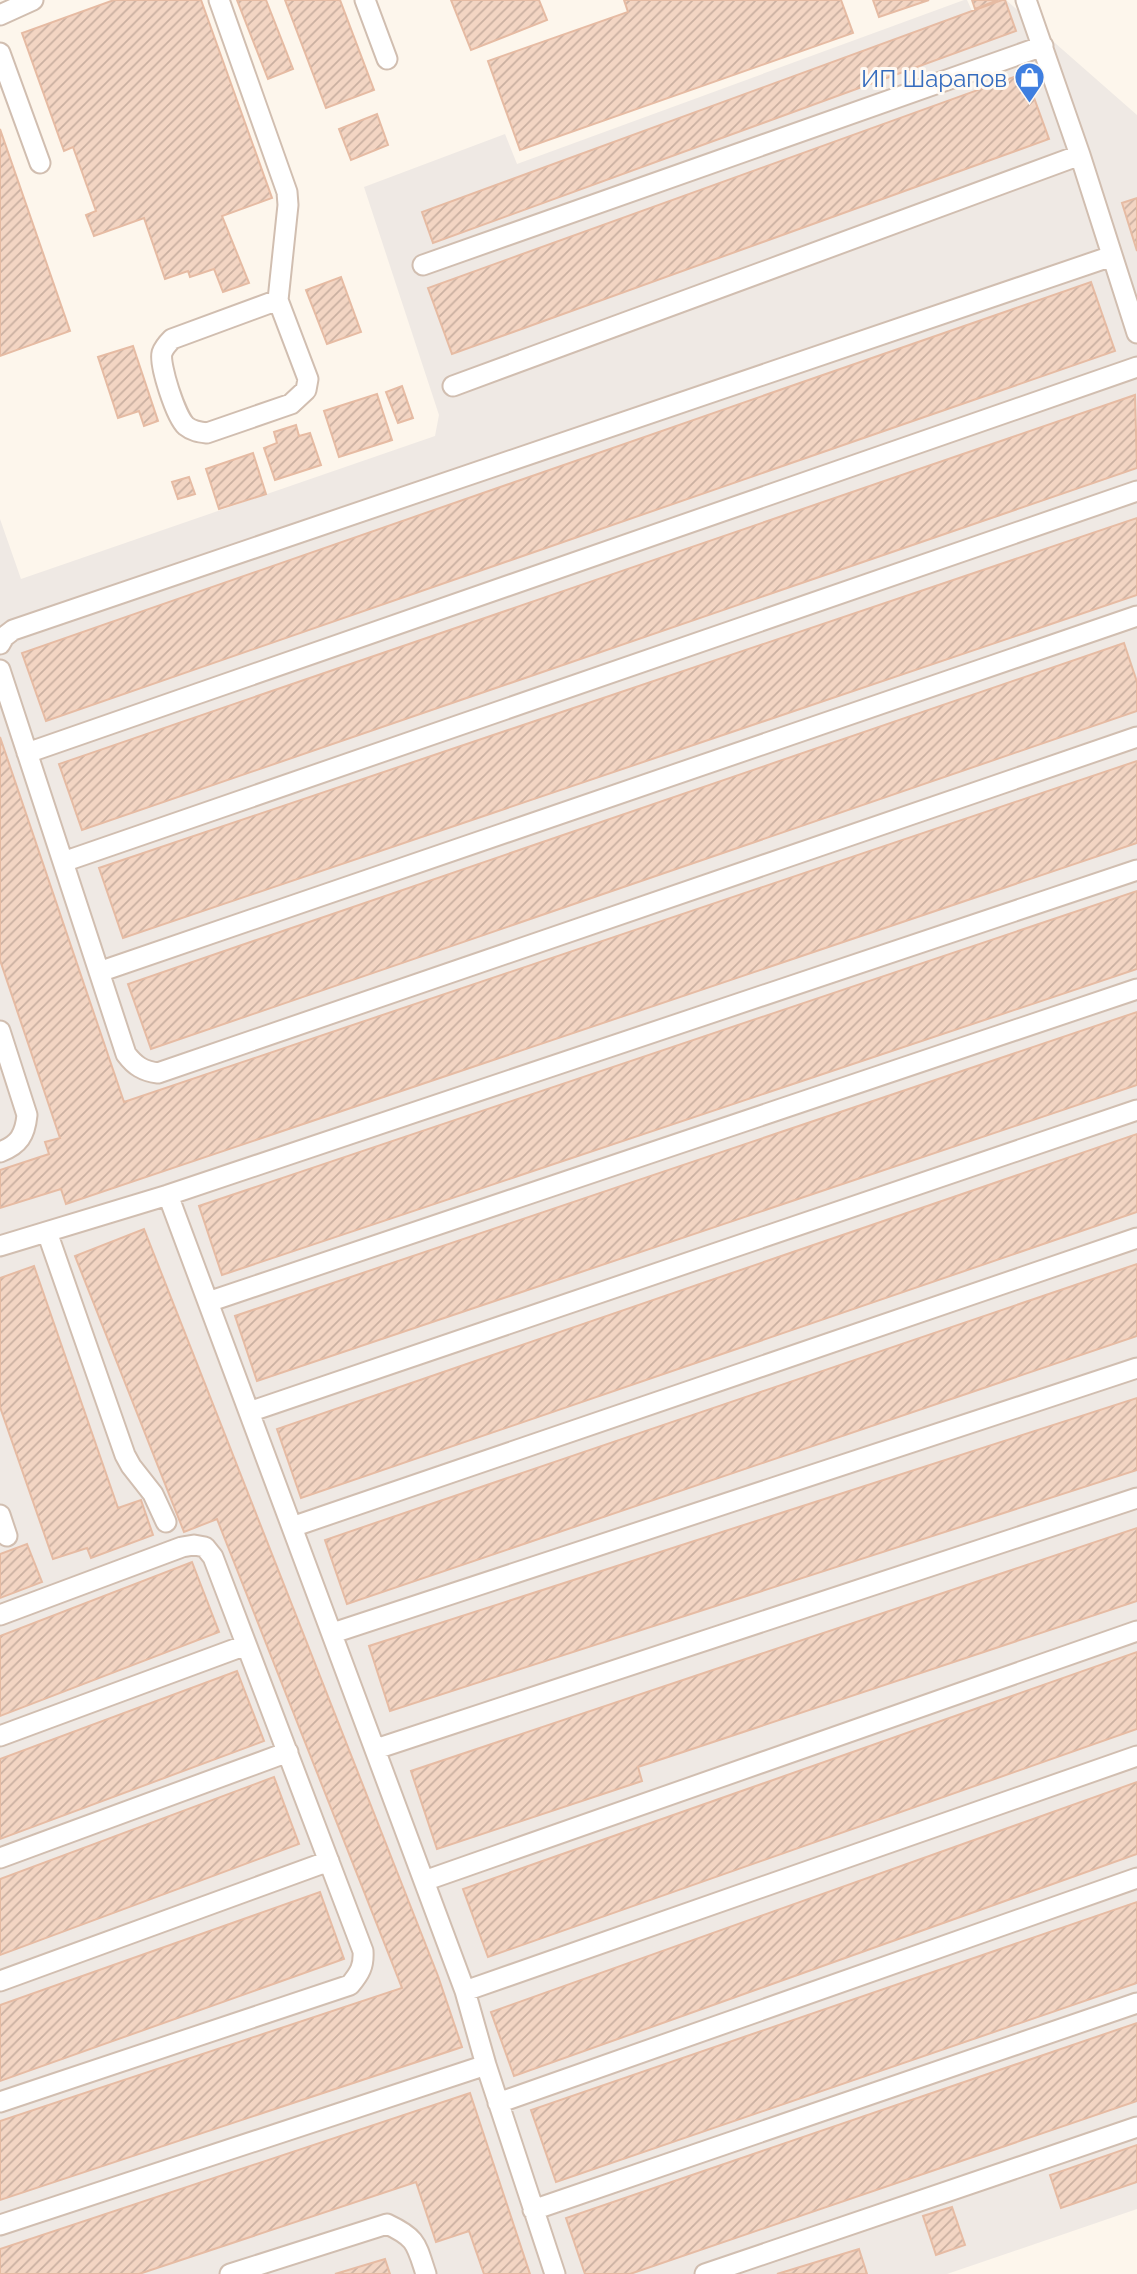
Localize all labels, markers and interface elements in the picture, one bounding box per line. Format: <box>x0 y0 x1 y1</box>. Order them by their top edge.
shop icon: ИП Шарапов <box>1013 61 1047 105</box>
place label: ИП Шарапов <box>861 64 1007 93</box>

